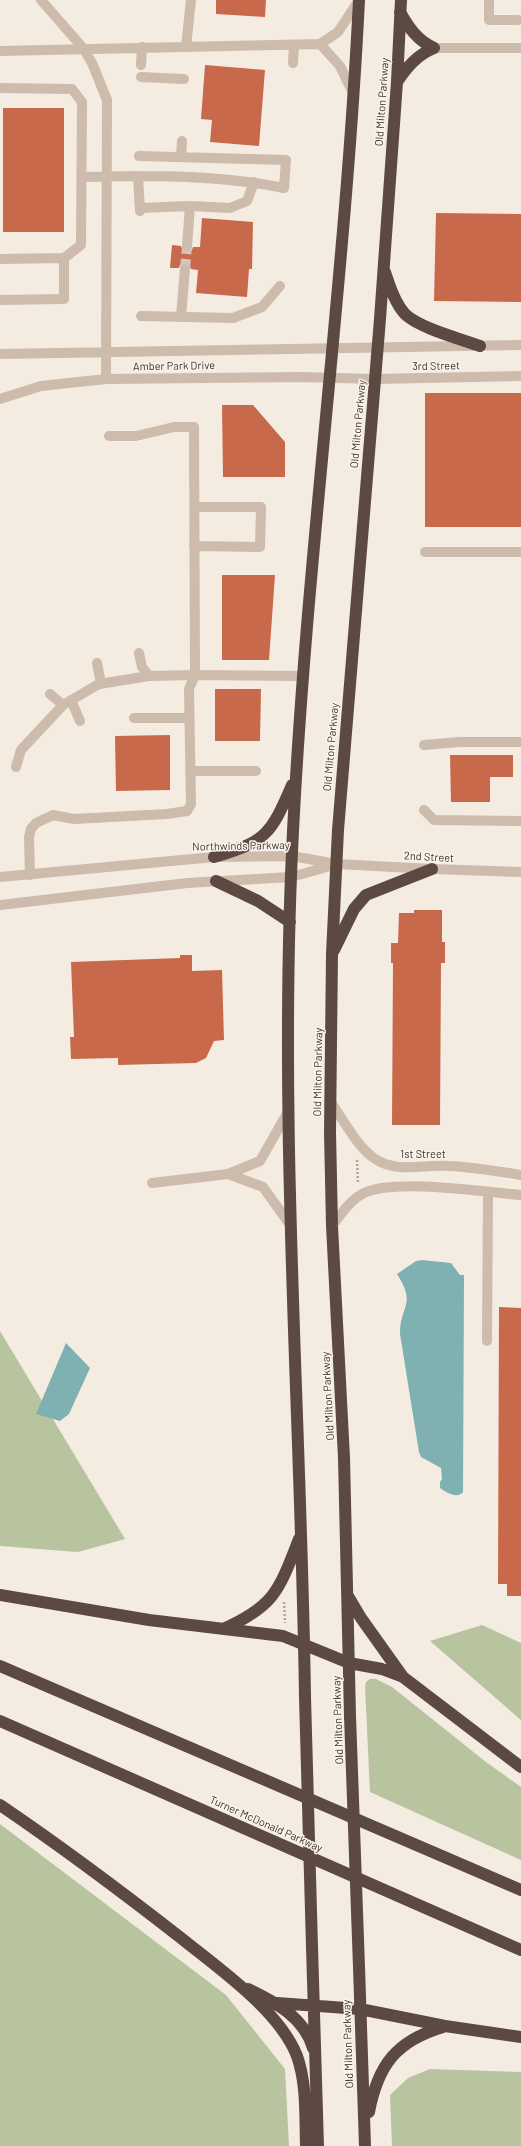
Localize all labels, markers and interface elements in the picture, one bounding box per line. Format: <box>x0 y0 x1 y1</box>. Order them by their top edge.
street label: Old Milton Parkway <box>372 57 392 147</box>
street label: Amber Park Drive <box>133 359 215 373</box>
street label: 3rd Street <box>412 359 460 373</box>
street label: Old Milton Parkway <box>348 379 368 469</box>
street label: Old Milton Parkway <box>321 702 341 792</box>
street label: Northwinds Parkway <box>192 839 290 853</box>
street label: 2nd Street <box>404 849 454 865</box>
street label: Old Milton Parkway <box>311 1027 325 1117</box>
street label: 1st Street <box>400 1147 446 1161</box>
street label: Old Milton Parkway <box>319 1351 337 1441</box>
street label: Old Milton Parkway <box>330 1675 346 1765</box>
street label: Turner McDonald Parkway <box>207 1793 325 1855</box>
street label: Old Milton Parkway <box>340 1999 356 2089</box>

